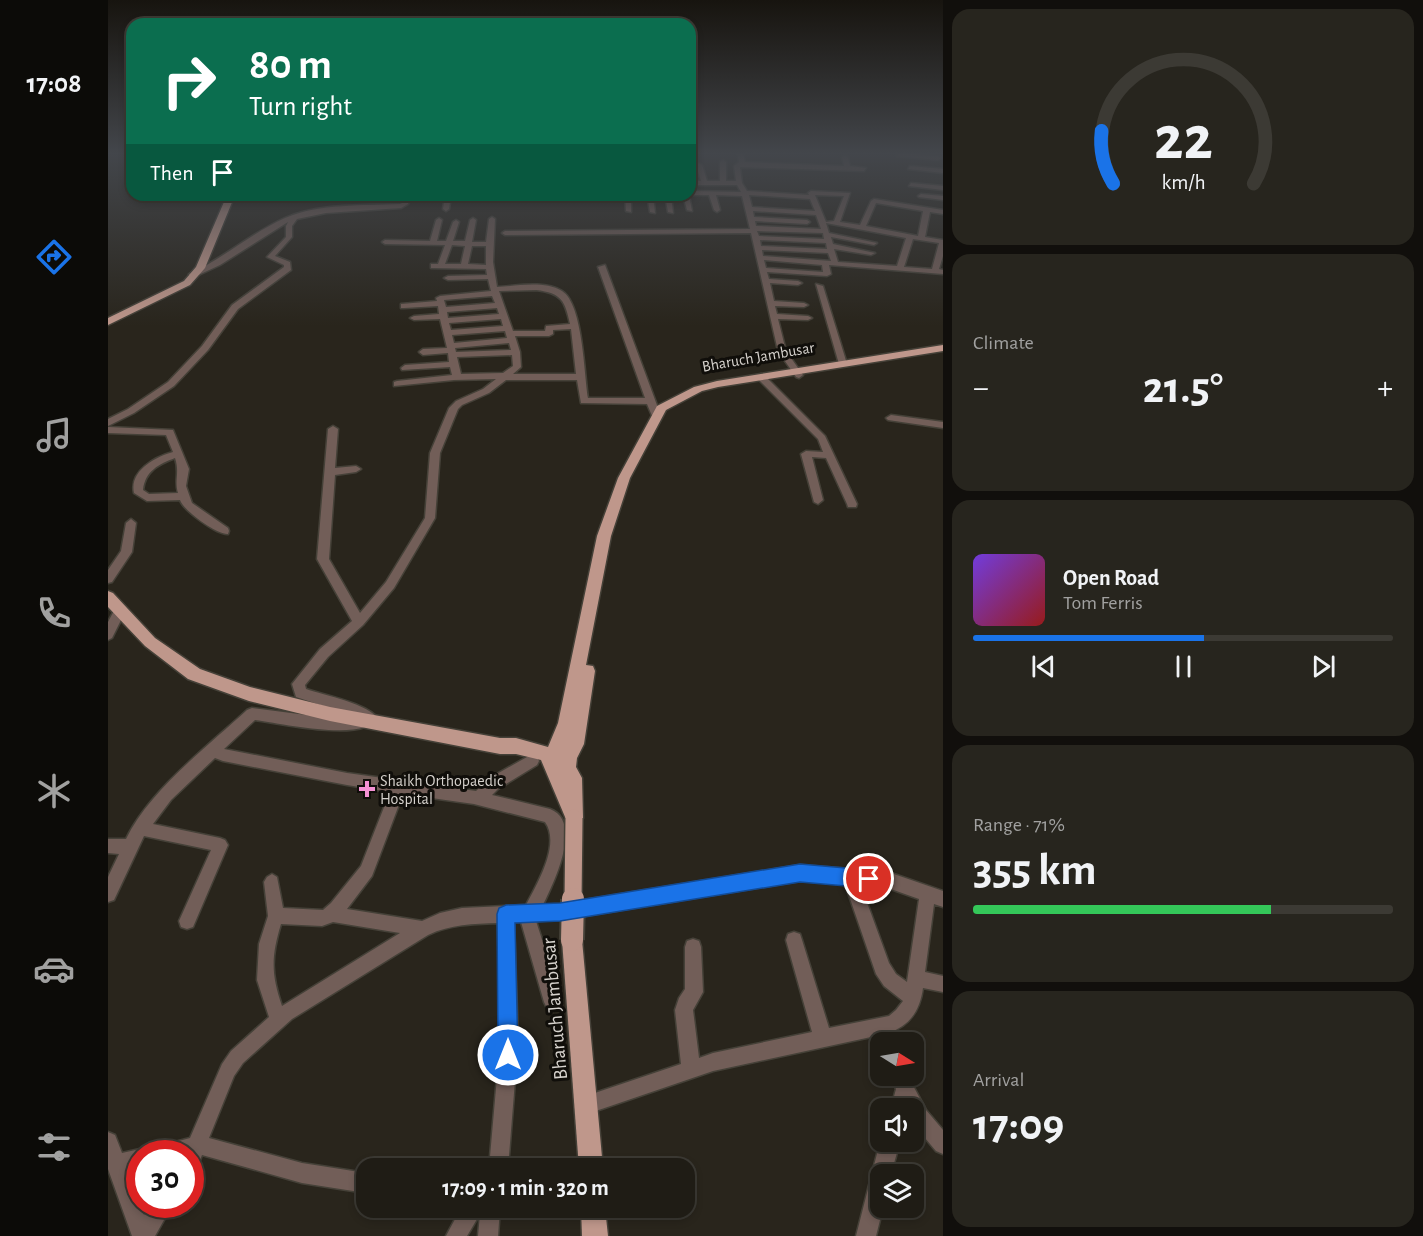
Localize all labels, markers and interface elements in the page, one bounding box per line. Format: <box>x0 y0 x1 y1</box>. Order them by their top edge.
icon: right <box>150 42 228 120</box>
text: 80 m <box>249 44 332 86</box>
text: 17:08 <box>27 70 81 97</box>
text: Turn right <box>249 93 352 120</box>
text: 22 <box>1154 108 1212 170</box>
icon: arrive <box>206 156 239 189</box>
text: Then <box>150 162 194 184</box>
text: km/h <box>1161 173 1205 194</box>
icon: directions <box>33 236 75 278</box>
text: Climate <box>973 333 1034 353</box>
street label: Bharuch Jambusar <box>701 339 816 375</box>
text: 21.5° <box>1143 366 1223 411</box>
text: − <box>973 372 989 405</box>
text: + <box>1377 372 1393 405</box>
icon: music <box>33 414 75 456</box>
text: Open Road <box>1063 567 1159 589</box>
icon: phone <box>33 592 75 634</box>
text: Tom Ferris <box>1063 593 1143 613</box>
icon: previous <box>1027 650 1060 683</box>
icon: pause <box>1167 650 1200 683</box>
icon: next <box>1307 650 1340 683</box>
icon: climate <box>33 770 75 812</box>
place label: Shaikh Orthopaedic Hospital <box>380 773 503 807</box>
marker: Shaikh Orthopaedic Hospital <box>358 780 376 798</box>
text: Range · 71% <box>973 815 1065 835</box>
text: 355 km <box>973 848 1097 893</box>
pin <box>843 853 894 904</box>
icon: arrive <box>852 862 885 895</box>
street label: Bharuch Jambusar <box>539 937 571 1081</box>
icon: car <box>33 948 75 990</box>
position arrow <box>476 1023 540 1087</box>
north arrow <box>870 1032 924 1086</box>
map controls <box>870 1032 924 1218</box>
text: Arrival <box>973 1070 1024 1090</box>
button: sound <box>870 1098 924 1152</box>
text: 17:09 <box>973 1103 1064 1148</box>
icon: filters <box>33 1126 75 1168</box>
speed limit sign: 30 <box>126 1140 204 1218</box>
button: layers <box>870 1164 924 1218</box>
text: 17:09 · 1 min · 320 m <box>442 1177 609 1199</box>

